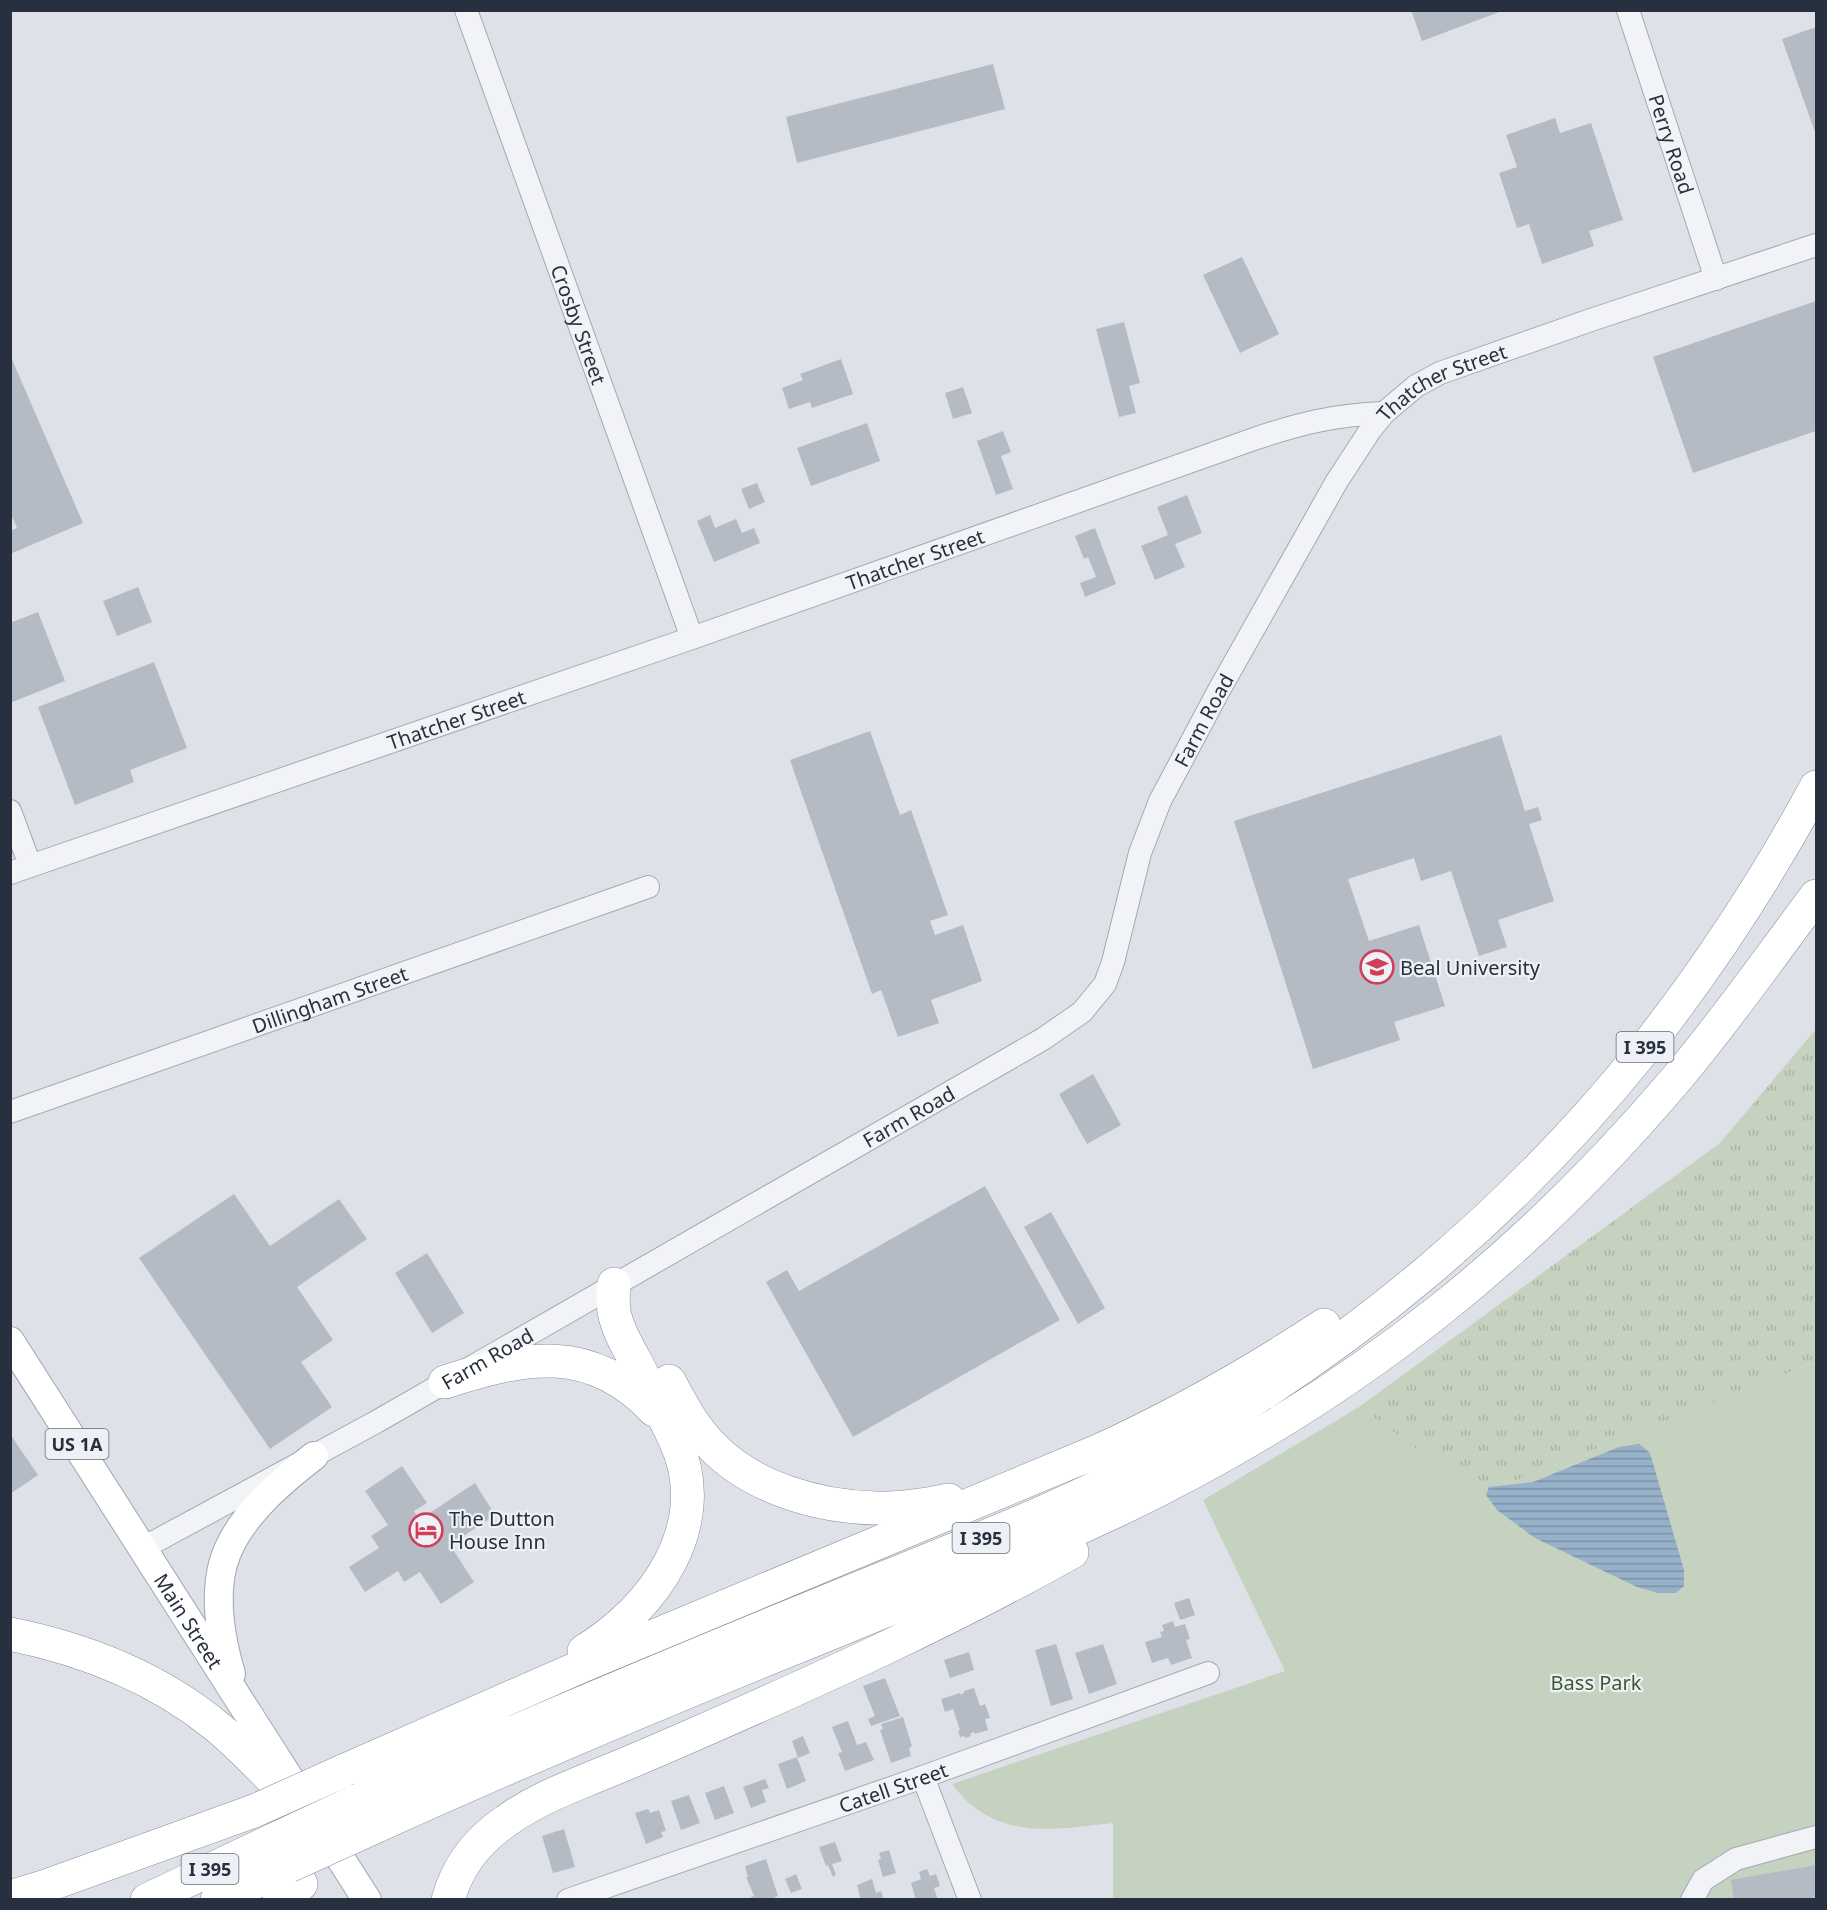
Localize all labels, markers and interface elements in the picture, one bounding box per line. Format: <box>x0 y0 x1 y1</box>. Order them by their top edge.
street label: Perry Road <box>1643 91 1701 197</box>
street label: Crosby Street <box>545 261 613 388</box>
street label: Thatcher Street <box>1370 337 1510 426</box>
street label: Thatcher Street <box>842 522 988 596</box>
street label: Farm Road <box>1167 668 1239 771</box>
street label: Thatcher Street <box>384 683 529 756</box>
school or university icon: Beal University <box>1359 949 1395 985</box>
place label: Beal University <box>1400 954 1541 981</box>
street label: Dillingham Street <box>248 959 411 1039</box>
road number: I 395 <box>1616 1032 1674 1062</box>
street label: Farm Road <box>858 1079 959 1153</box>
street label: Farm Road <box>436 1321 538 1395</box>
road number: US 1A <box>46 1429 109 1459</box>
place label: The Dutton House Inn <box>449 1505 555 1555</box>
hotel icon: The Dutton House Inn <box>408 1512 444 1548</box>
road number: I 395 <box>952 1523 1010 1553</box>
street label: Main Street <box>148 1568 229 1674</box>
park label: Bass Park <box>1551 1669 1642 1696</box>
street label: Catell Street <box>835 1756 951 1819</box>
road number: I 395 <box>182 1854 238 1884</box>

